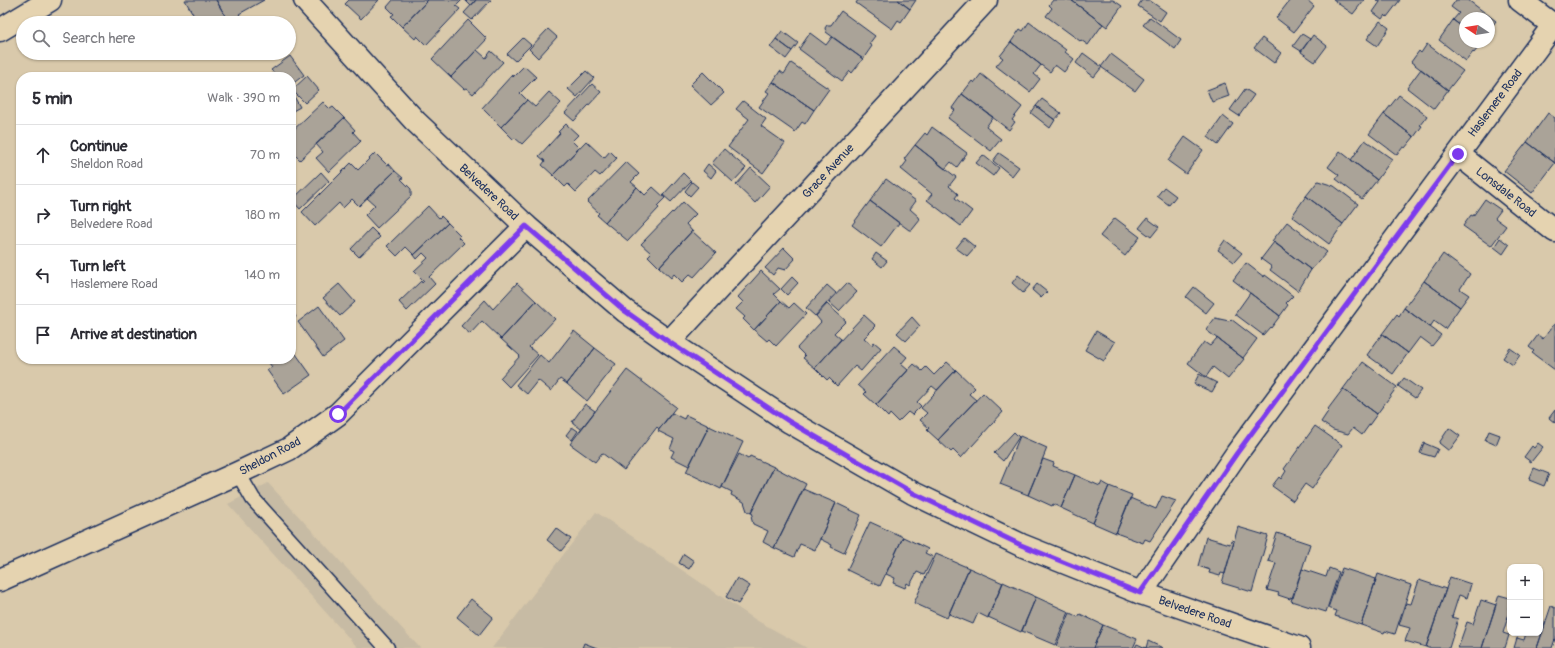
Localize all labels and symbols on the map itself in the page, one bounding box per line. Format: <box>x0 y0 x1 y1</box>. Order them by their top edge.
north arrow <box>1459 12 1495 48</box>
street label: Haslemere Road <box>1465 66 1526 140</box>
street label: Grace Avenue <box>799 141 858 202</box>
route end <box>1449 145 1467 163</box>
street label: Belvedere Road <box>456 161 522 224</box>
street label: Lonsdale Road <box>1472 164 1539 221</box>
route start <box>329 405 347 423</box>
street label: Sheldon Road <box>237 434 304 479</box>
street label: Belvedere Road <box>1156 593 1233 632</box>

